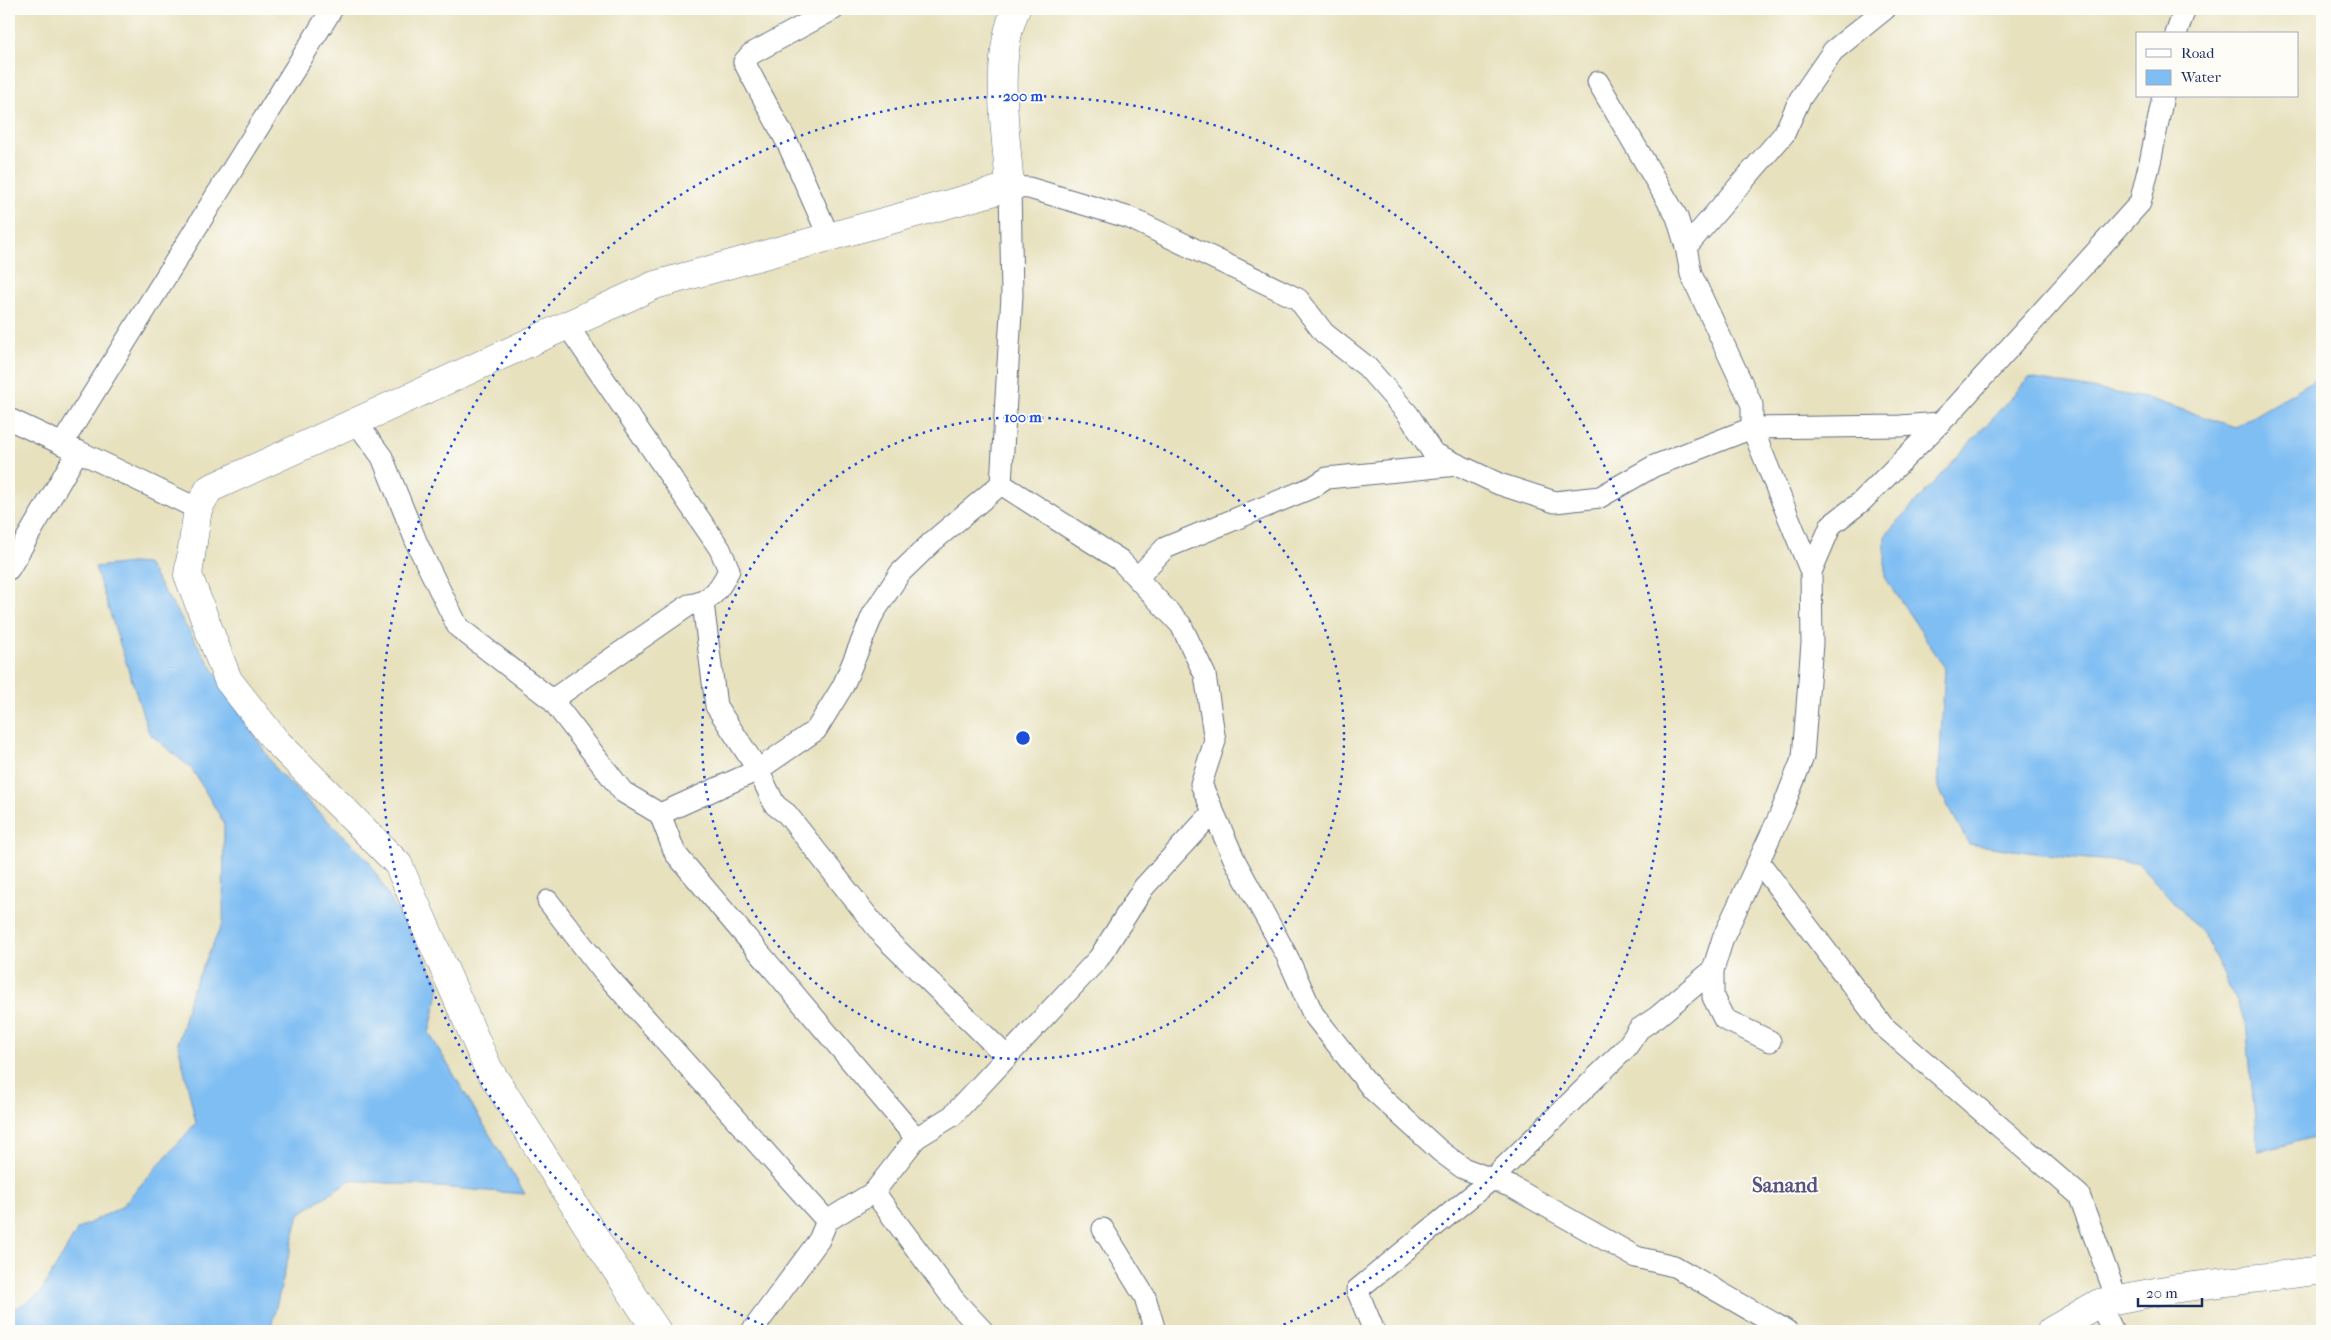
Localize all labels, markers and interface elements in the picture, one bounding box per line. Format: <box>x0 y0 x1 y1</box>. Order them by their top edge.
legend <box>2136 32 2298 98</box>
text: Road <box>2181 44 2215 62</box>
text: Water <box>2180 68 2221 86</box>
text: 200 m <box>1003 87 1043 105</box>
text: 100 m <box>1004 408 1042 426</box>
centre of rings <box>1014 729 1032 747</box>
district label: Sanand <box>1752 1173 1819 1197</box>
scale bar <box>2138 1275 2202 1307</box>
text: 20 m <box>2146 1284 2178 1302</box>

